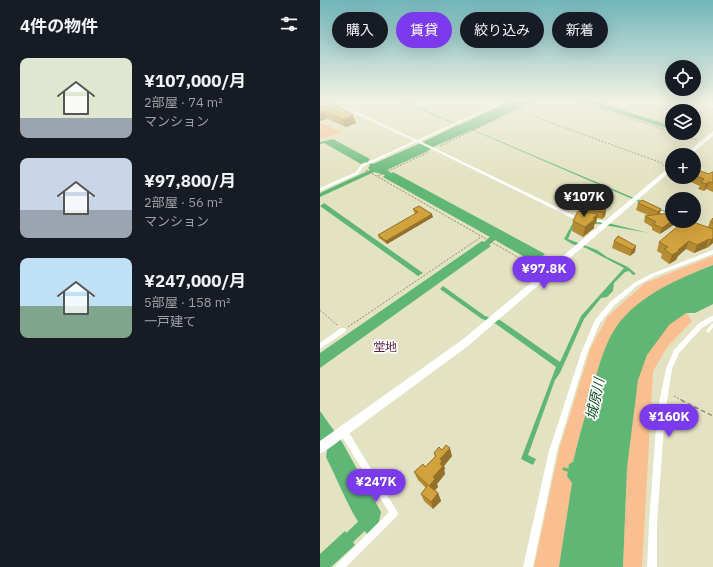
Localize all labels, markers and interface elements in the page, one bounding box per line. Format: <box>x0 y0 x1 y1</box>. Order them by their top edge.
chip: 購入 <box>332 12 388 48</box>
chip: 賃貸 <box>396 12 452 48</box>
chip: 絞り込み <box>460 12 544 48</box>
chip: 新着 <box>552 12 608 48</box>
icon: filters <box>278 13 300 35</box>
text: 4件の物件 <box>20 15 98 37</box>
map controls <box>665 60 701 228</box>
button: locate <box>665 60 701 96</box>
text: ¥107,000/月 <box>144 70 246 92</box>
icon: home <box>52 74 100 122</box>
text: 2部屋 · 74 m² <box>144 94 223 111</box>
button: layers <box>665 104 701 140</box>
text: マンション <box>144 113 209 130</box>
button: + <box>665 148 701 184</box>
text: ¥97,800/月 <box>144 170 236 192</box>
icon: home <box>52 174 100 222</box>
pin: ¥107K <box>556 184 612 218</box>
text: ¥107K <box>564 188 604 205</box>
button: − <box>665 192 701 228</box>
text: 2部屋 · 56 m² <box>144 194 223 211</box>
text: マンション <box>144 213 209 230</box>
pin: ¥97.8K <box>511 256 577 290</box>
text: ¥97.8K <box>522 260 566 277</box>
text: ¥247,000/月 <box>144 270 246 292</box>
icon: home <box>52 274 100 322</box>
text: 5部屋 · 158 m² <box>144 294 231 311</box>
text: 一戸建て <box>144 313 196 330</box>
district label: 堂地 <box>373 339 397 354</box>
water label: 城原川 <box>582 375 609 421</box>
pin: ¥160K <box>641 404 697 438</box>
text: ¥160K <box>649 408 689 425</box>
pin: ¥247K <box>348 469 404 503</box>
text: ¥247K <box>356 473 396 490</box>

